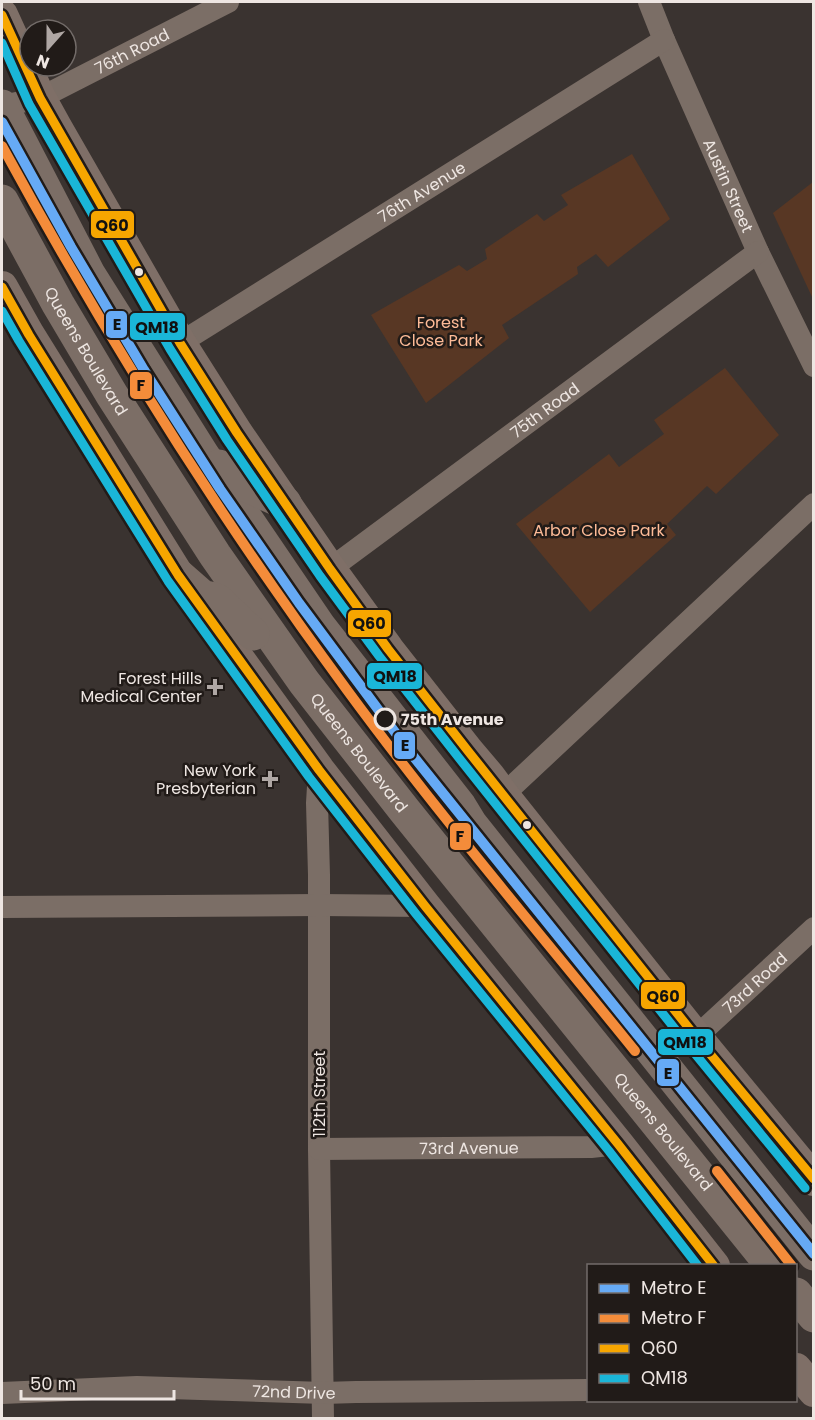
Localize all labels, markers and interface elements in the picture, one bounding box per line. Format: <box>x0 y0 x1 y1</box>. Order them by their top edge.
north arrow <box>18 18 78 78</box>
street label: 76th Road <box>91 22 173 80</box>
text: N <box>33 49 53 74</box>
street label: Austin Street <box>698 135 759 236</box>
street label: 76th Avenue <box>373 156 470 228</box>
line badge: Q60 <box>90 210 135 239</box>
text: Q60 <box>95 214 129 237</box>
unlabelled marker <box>133 266 145 278</box>
street label: Queens Boulevard <box>39 282 134 420</box>
line badge: E <box>105 310 128 339</box>
park label: Forest Close Park <box>399 311 483 352</box>
line badge: QM18 <box>129 312 186 341</box>
text: E <box>113 313 121 336</box>
text: QM18 <box>135 316 179 339</box>
line badge: F <box>129 371 153 400</box>
text: F <box>137 374 146 397</box>
street label: 75th Road <box>505 377 584 443</box>
park label: Arbor Close Park <box>533 519 665 542</box>
line badge: Q60 <box>347 609 392 638</box>
text: Q60 <box>352 612 386 635</box>
line badge: QM18 <box>366 662 423 690</box>
text: QM18 <box>373 665 417 688</box>
place label: Forest Hills Medical Center <box>81 667 202 708</box>
marker: Forest Hills Medical Center <box>206 678 224 696</box>
street label: Queens Boulevard <box>305 688 413 817</box>
marker: 75th Avenue <box>374 708 396 730</box>
place label: 75th Avenue <box>401 708 504 731</box>
line badge: E <box>393 731 416 760</box>
text: E <box>401 734 409 757</box>
place label: New York Presbyterian <box>156 759 257 800</box>
marker: New York Presbyterian <box>261 770 279 788</box>
unlabelled marker <box>521 819 533 831</box>
line badge: F <box>449 822 472 851</box>
text: F <box>456 825 465 848</box>
street label: 73rd Road <box>717 947 792 1019</box>
line badge: Q60 <box>640 981 686 1010</box>
text: Q60 <box>646 985 680 1008</box>
line badge: QM18 <box>657 1028 714 1056</box>
text: QM18 <box>663 1031 707 1054</box>
street label: 112th Street <box>308 1051 331 1137</box>
line badge: E <box>656 1058 680 1087</box>
text: E <box>664 1062 672 1085</box>
street label: Queens Boulevard <box>609 1067 718 1196</box>
street label: 73rd Avenue <box>419 1136 519 1160</box>
legend <box>587 1264 797 1402</box>
text: Metro E <box>641 1275 706 1300</box>
text: Metro F <box>641 1305 706 1330</box>
text: Q60 <box>641 1335 678 1360</box>
scale bar <box>21 1363 174 1401</box>
text: QM18 <box>641 1365 688 1390</box>
text: 50 m <box>30 1371 76 1396</box>
street label: 72nd Drive <box>252 1379 336 1405</box>

